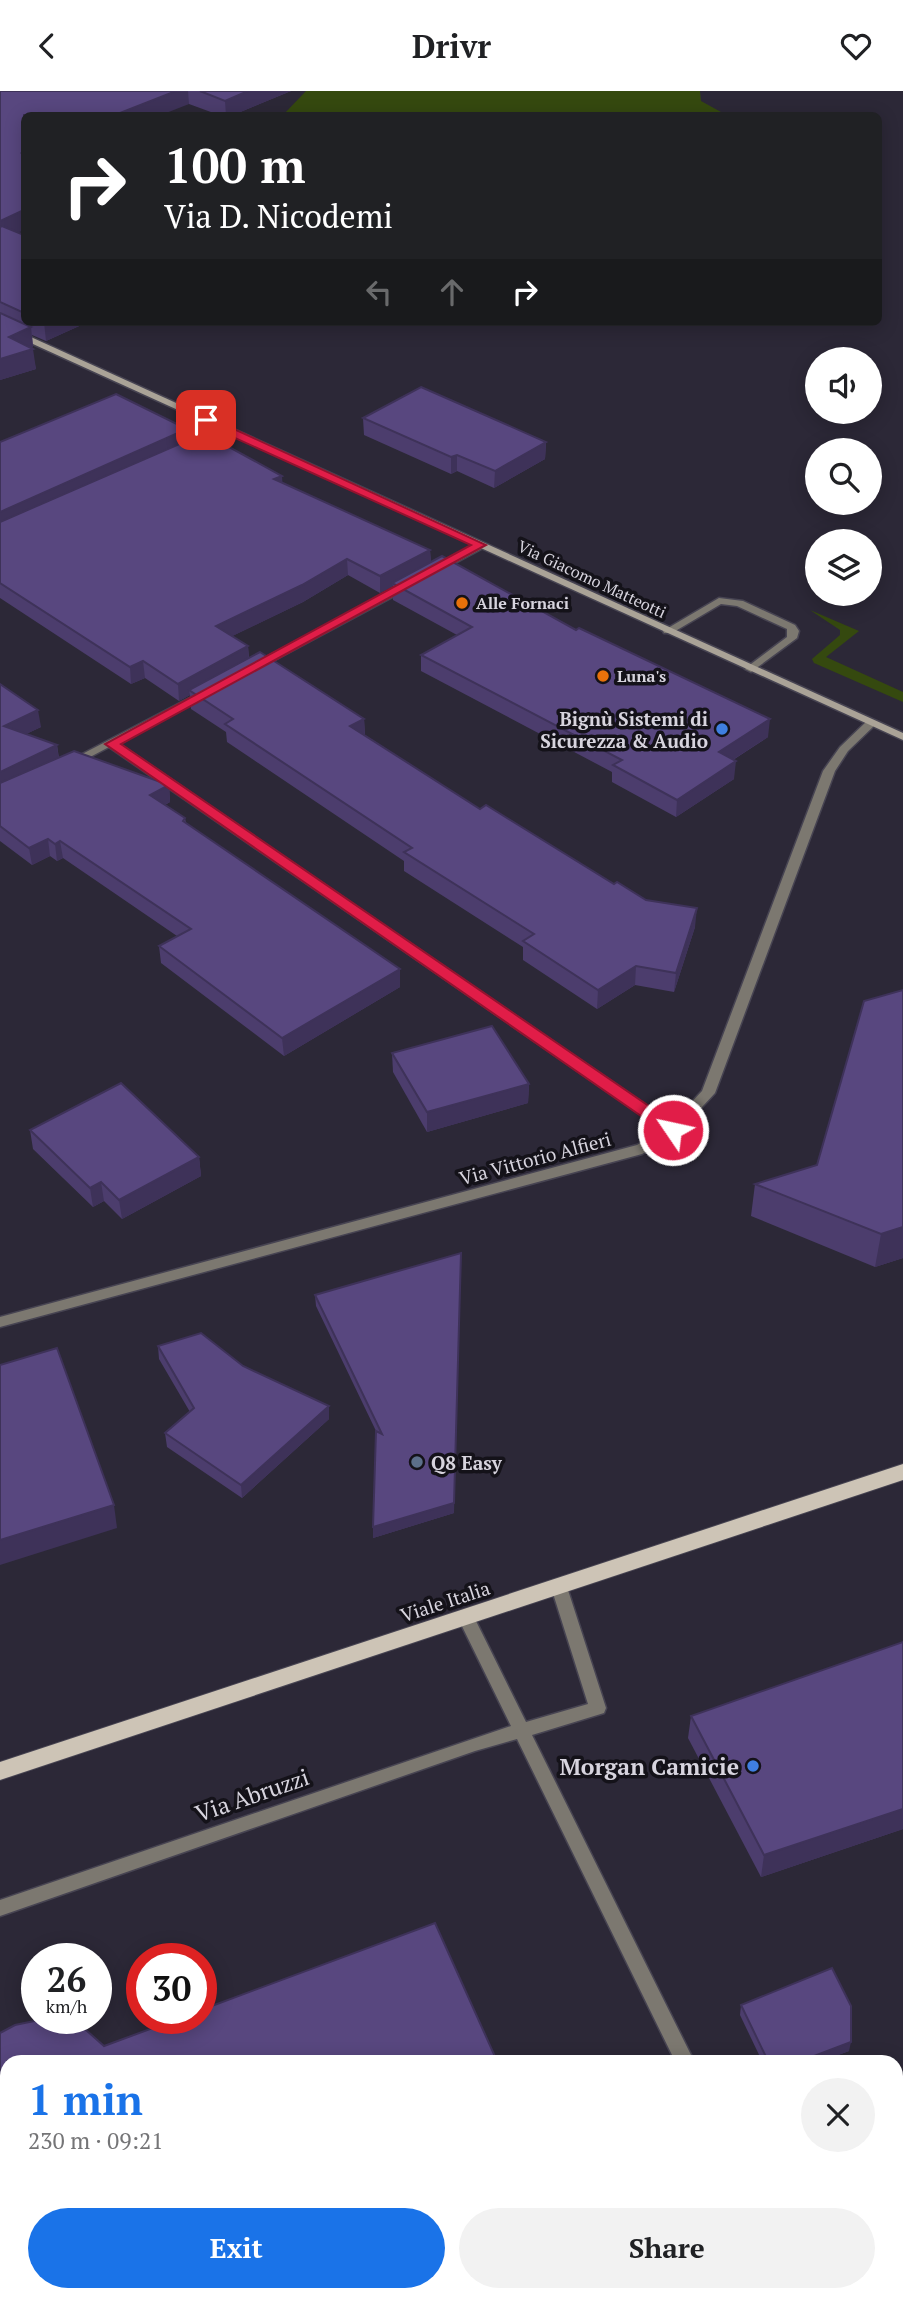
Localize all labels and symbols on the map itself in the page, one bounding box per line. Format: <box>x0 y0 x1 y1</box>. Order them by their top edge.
pin <box>176 390 236 450</box>
street label: Via Giacomo Matteotti <box>514 535 670 623</box>
place label: Alle Fornaci <box>476 592 569 614</box>
marker: Alle Fornaci <box>454 595 470 611</box>
place label: Luna's <box>617 665 666 687</box>
marker: Luna's <box>595 668 611 684</box>
place label: Bignù Sistemi di Sicurezza & Audio <box>540 706 708 753</box>
marker: Bignù Sistemi di Sicurezza & Audio <box>714 721 730 737</box>
position arrow <box>636 1093 710 1167</box>
street label: Via Vittorio Alfieri <box>456 1126 614 1190</box>
place label: Q8 Easy <box>431 1450 503 1475</box>
marker: Q8 Easy <box>409 1454 425 1470</box>
street label: Viale Italia <box>397 1575 493 1627</box>
place label: Morgan Camicie <box>559 1751 739 1782</box>
marker: Morgan Camicie <box>745 1758 761 1774</box>
street label: Via Abruzzi <box>191 1761 313 1829</box>
speed limit sign: 30 <box>126 1943 217 2034</box>

